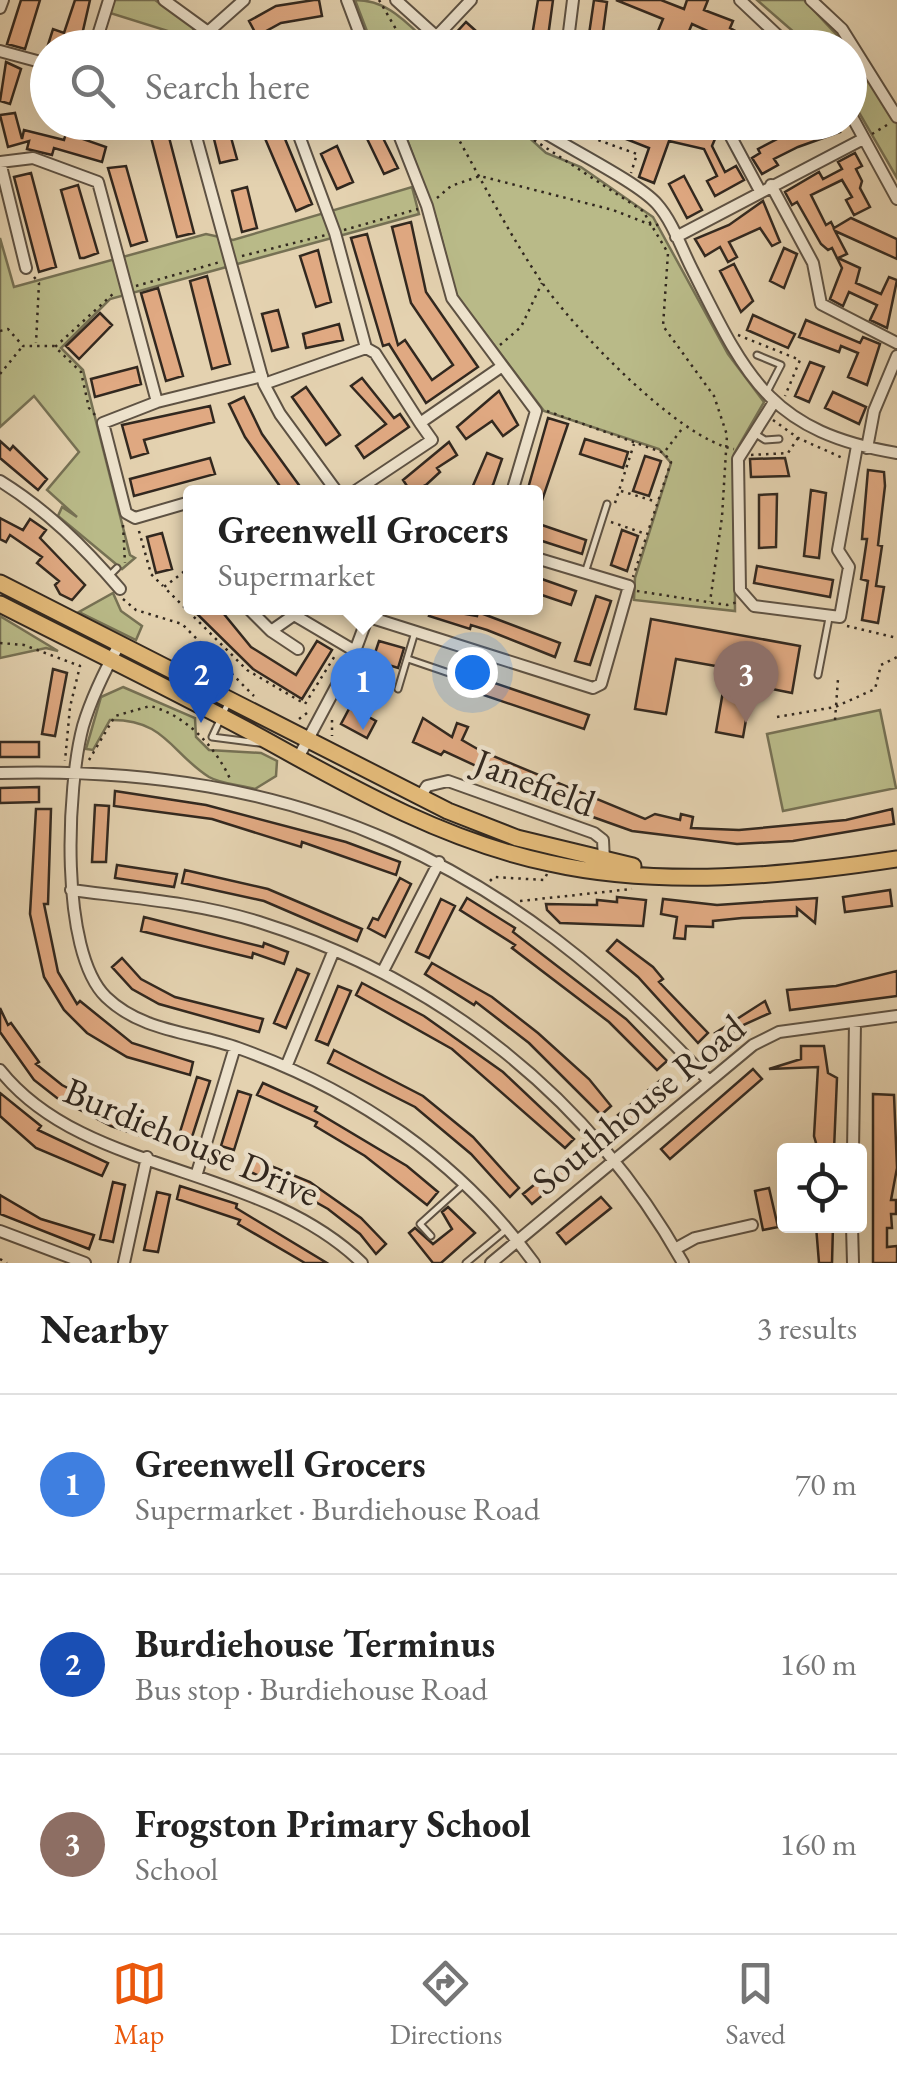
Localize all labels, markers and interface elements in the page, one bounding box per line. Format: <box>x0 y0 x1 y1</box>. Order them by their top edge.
search box <box>30 30 867 140</box>
icon: search <box>65 58 120 113</box>
text: Search here <box>145 61 310 110</box>
popup <box>183 485 543 615</box>
text: Greenwell Grocers <box>218 505 508 554</box>
text: Supermarket <box>218 554 375 596</box>
pin: 2 <box>168 640 234 723</box>
pin: 3 <box>714 640 778 723</box>
your location <box>447 647 498 698</box>
pin: 1 <box>330 648 396 730</box>
street label: Janefield <box>465 736 603 828</box>
street label: Southhouse Road <box>521 1002 755 1205</box>
street label: Burdiehouse Drive <box>57 1065 327 1217</box>
map controls <box>777 1143 867 1233</box>
button: locate <box>777 1143 867 1233</box>
text: Nearby <box>40 1301 169 1356</box>
text: 3 results <box>757 1307 857 1349</box>
text: Greenwell Grocers <box>135 1439 426 1488</box>
text: 1 <box>64 1463 81 1505</box>
text: 70 m <box>795 1463 857 1505</box>
text: Supermarket · Burdiehouse Road <box>135 1488 540 1530</box>
text: Burdiehouse Terminus <box>135 1619 495 1668</box>
text: 2 <box>64 1643 81 1685</box>
text: 160 m <box>780 1643 857 1685</box>
text: Bus stop · Burdiehouse Road <box>135 1668 488 1710</box>
text: Frogston Primary School <box>135 1799 531 1848</box>
text: 3 <box>64 1823 81 1865</box>
text: 160 m <box>780 1823 857 1865</box>
text: School <box>135 1848 218 1890</box>
tab: Map <box>112 1956 167 2052</box>
tab: Directions <box>390 1956 502 2052</box>
tab: Saved <box>725 1956 785 2052</box>

